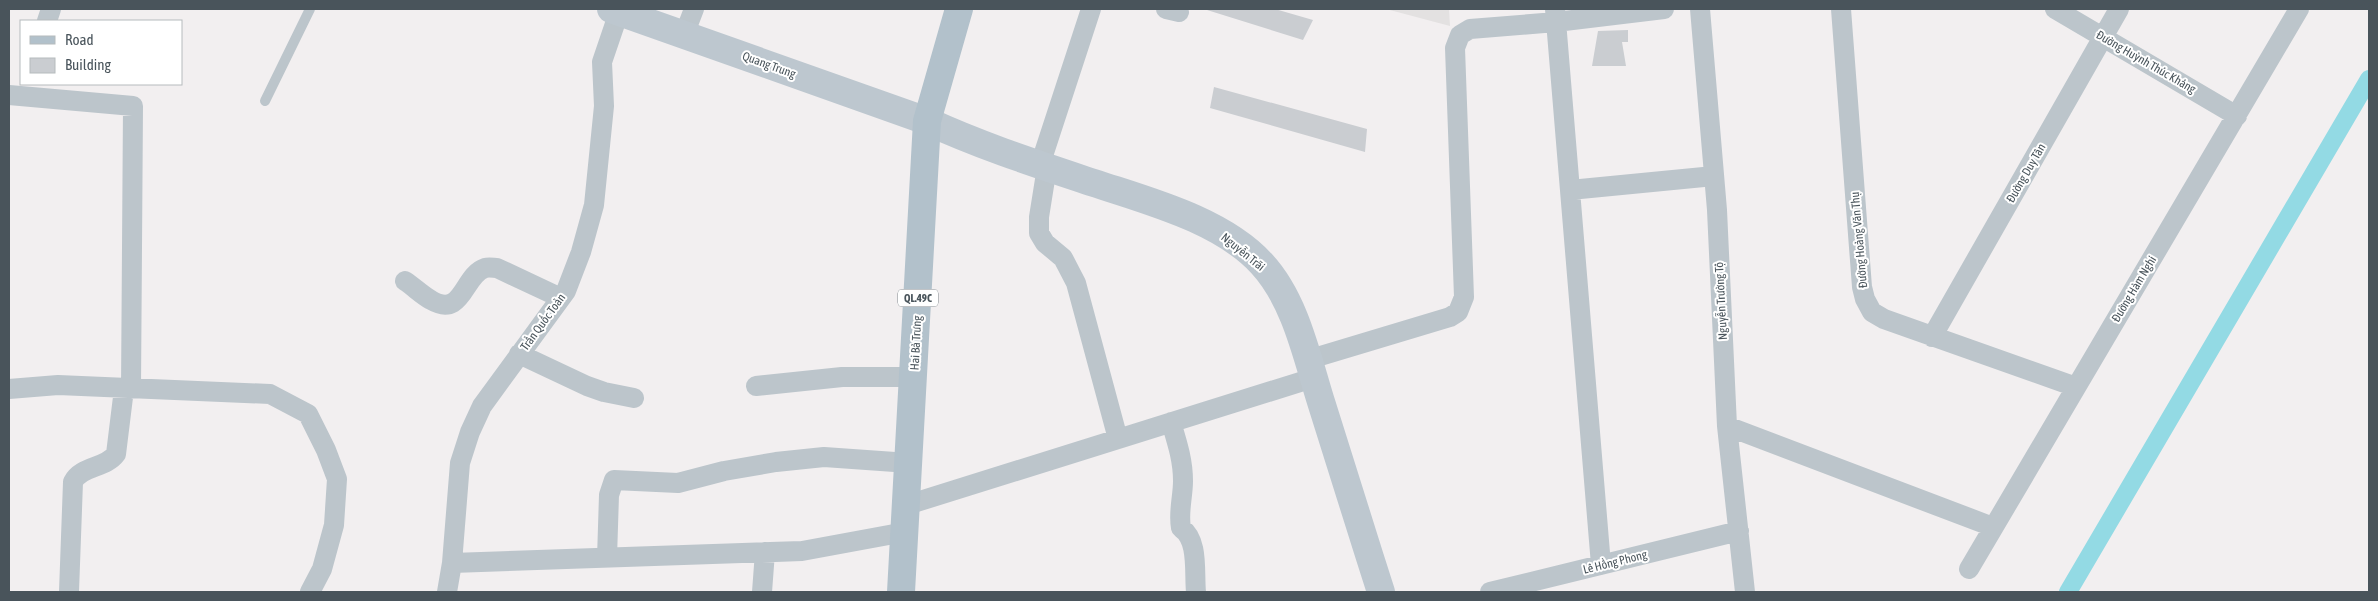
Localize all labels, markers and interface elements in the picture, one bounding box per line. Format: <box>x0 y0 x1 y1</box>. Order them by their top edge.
legend <box>20 20 182 85</box>
street label: Đường Huỳnh Thúc Kháng <box>2094 28 2199 97</box>
text: Road <box>65 31 94 48</box>
street label: Quang Trung <box>740 49 798 81</box>
text: Building <box>65 56 111 73</box>
street label: Đường Duy Tân <box>2004 141 2048 205</box>
street label: Đường Hoàng Văn Thụ <box>1848 191 1870 289</box>
street label: Nguyễn Trãi <box>1218 230 1268 274</box>
street label: Đường Hàm Nghi <box>2109 253 2159 325</box>
street label: Nguyễn Trường Tộ <box>1712 261 1730 340</box>
road number: QL.49C <box>898 290 938 306</box>
street label: Trần Quốc Toản <box>518 291 568 353</box>
street label: Hai Bà Trưng <box>908 314 924 371</box>
street label: Lê Hồng Phong <box>1582 547 1649 577</box>

